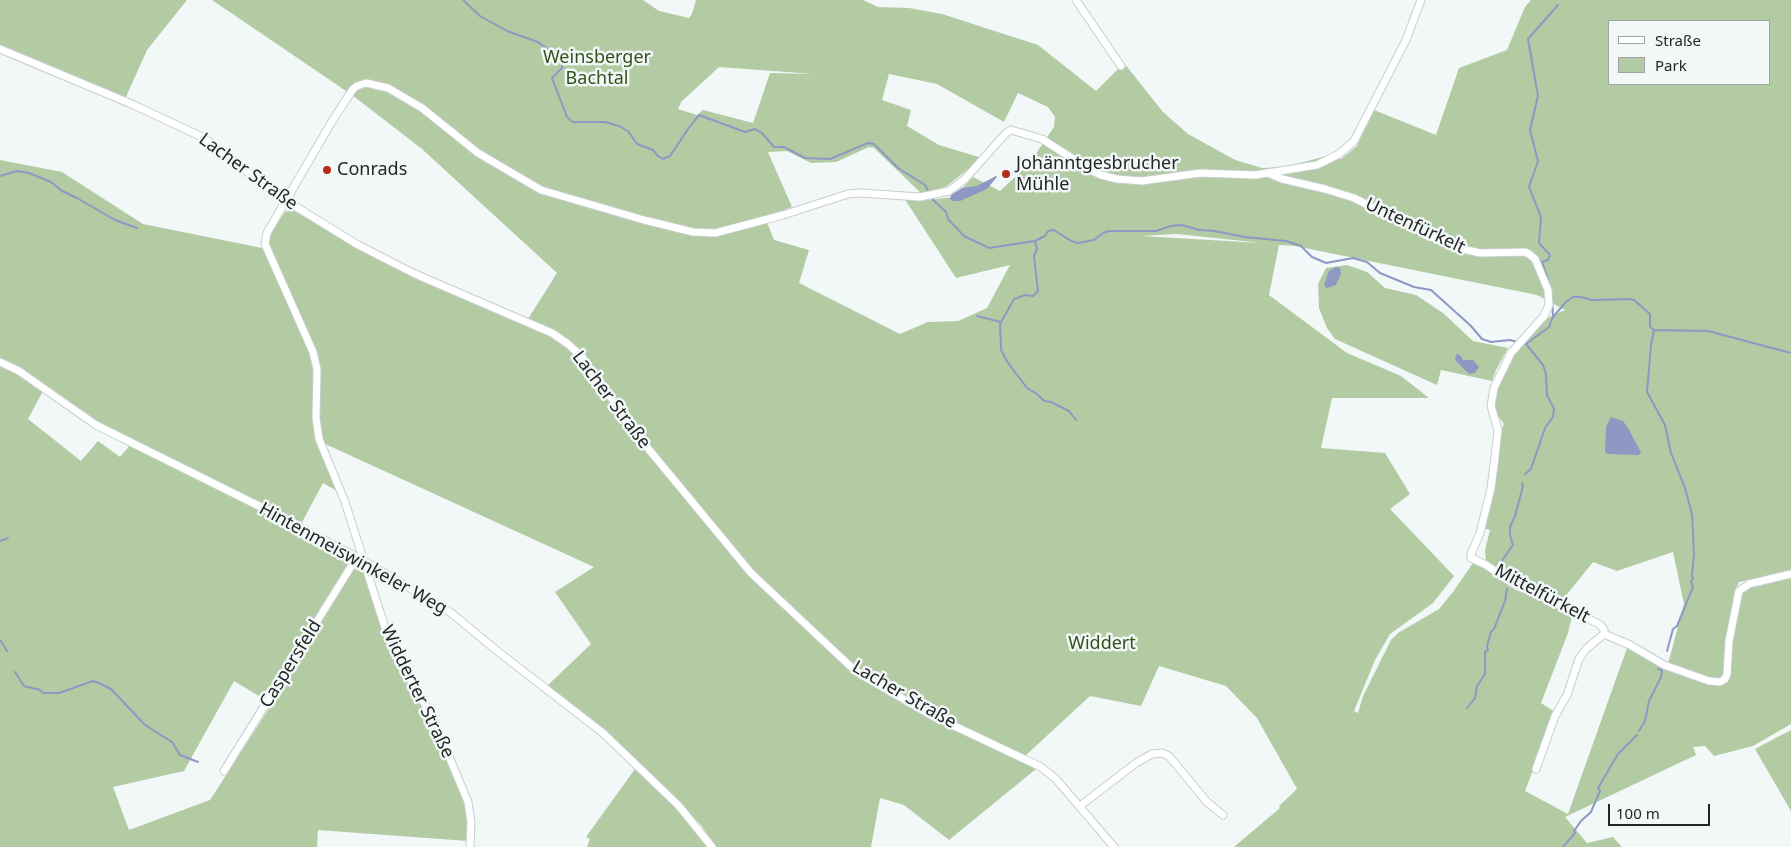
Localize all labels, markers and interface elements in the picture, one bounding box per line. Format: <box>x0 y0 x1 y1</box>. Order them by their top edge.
legend <box>1608 20 1771 85</box>
text: Straße <box>1655 30 1701 50</box>
park label: Weinsberger Bachtal <box>543 47 651 90</box>
text: Park <box>1655 55 1687 75</box>
street label: Lacher Straße <box>194 129 302 215</box>
place label: Johänntgesbrucher Mühle <box>1016 153 1179 195</box>
place label: Conrads <box>337 159 407 181</box>
marker: Conrads <box>321 164 333 176</box>
marker: Johänntgesbrucher Mühle <box>1000 168 1012 180</box>
street label: Untenfürkelt <box>1362 193 1468 259</box>
street label: Lacher Straße <box>567 347 655 453</box>
street label: Hintenmeiswinkeler Weg <box>255 498 451 620</box>
street label: Mittelfürkelt <box>1491 560 1593 628</box>
street label: Caspersfeld <box>255 616 327 712</box>
street label: Widderter Straße <box>376 622 458 762</box>
park label: Widdert <box>1068 633 1136 655</box>
street label: Lacher Straße <box>848 656 960 734</box>
scale bar <box>1611 794 1714 826</box>
text: 100 m <box>1616 803 1660 823</box>

